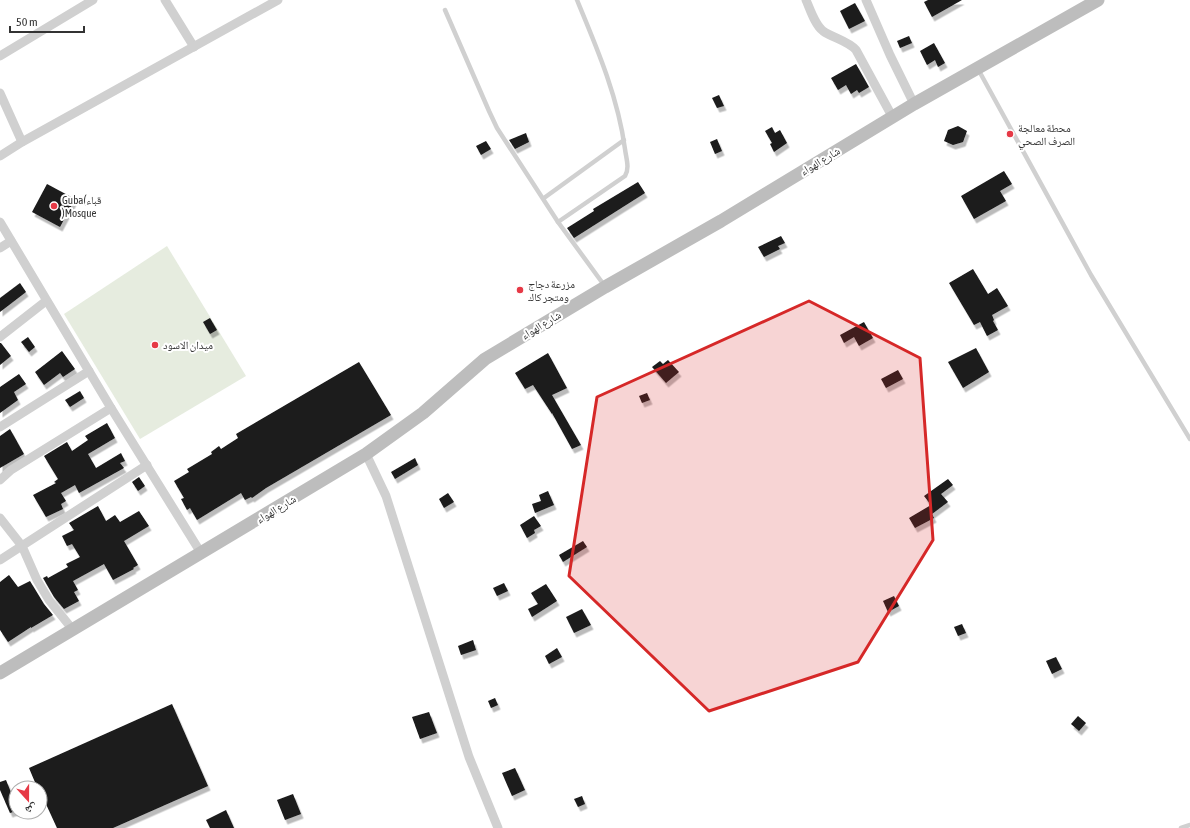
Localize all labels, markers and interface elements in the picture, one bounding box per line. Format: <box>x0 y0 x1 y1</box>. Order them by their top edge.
scale bar <box>10 8 84 34</box>
text: 50 m <box>16 15 38 29</box>
place label: محطة معالجة الصرف الصحي <box>1018 122 1075 150</box>
marker: محطة معالجة الصرف الصحي <box>1005 129 1015 139</box>
street label: شارع الهواء <box>798 144 843 178</box>
place label: Guba(قباء )Mosque <box>61 194 102 219</box>
marker: Guba(قباء )Mosque <box>49 201 59 211</box>
place label: مزرعة دجاج ومتجر كاك <box>528 278 575 303</box>
marker: مزرعة دجاج ومتجر كاك <box>515 285 525 295</box>
street label: شارع الهواء <box>519 308 564 342</box>
place label: ميدان الاسود <box>163 339 213 352</box>
marker: ميدان الاسود <box>150 340 160 350</box>
street label: شارع الهواء <box>254 492 299 526</box>
north arrow <box>8 780 48 820</box>
text: ش <box>23 800 39 817</box>

